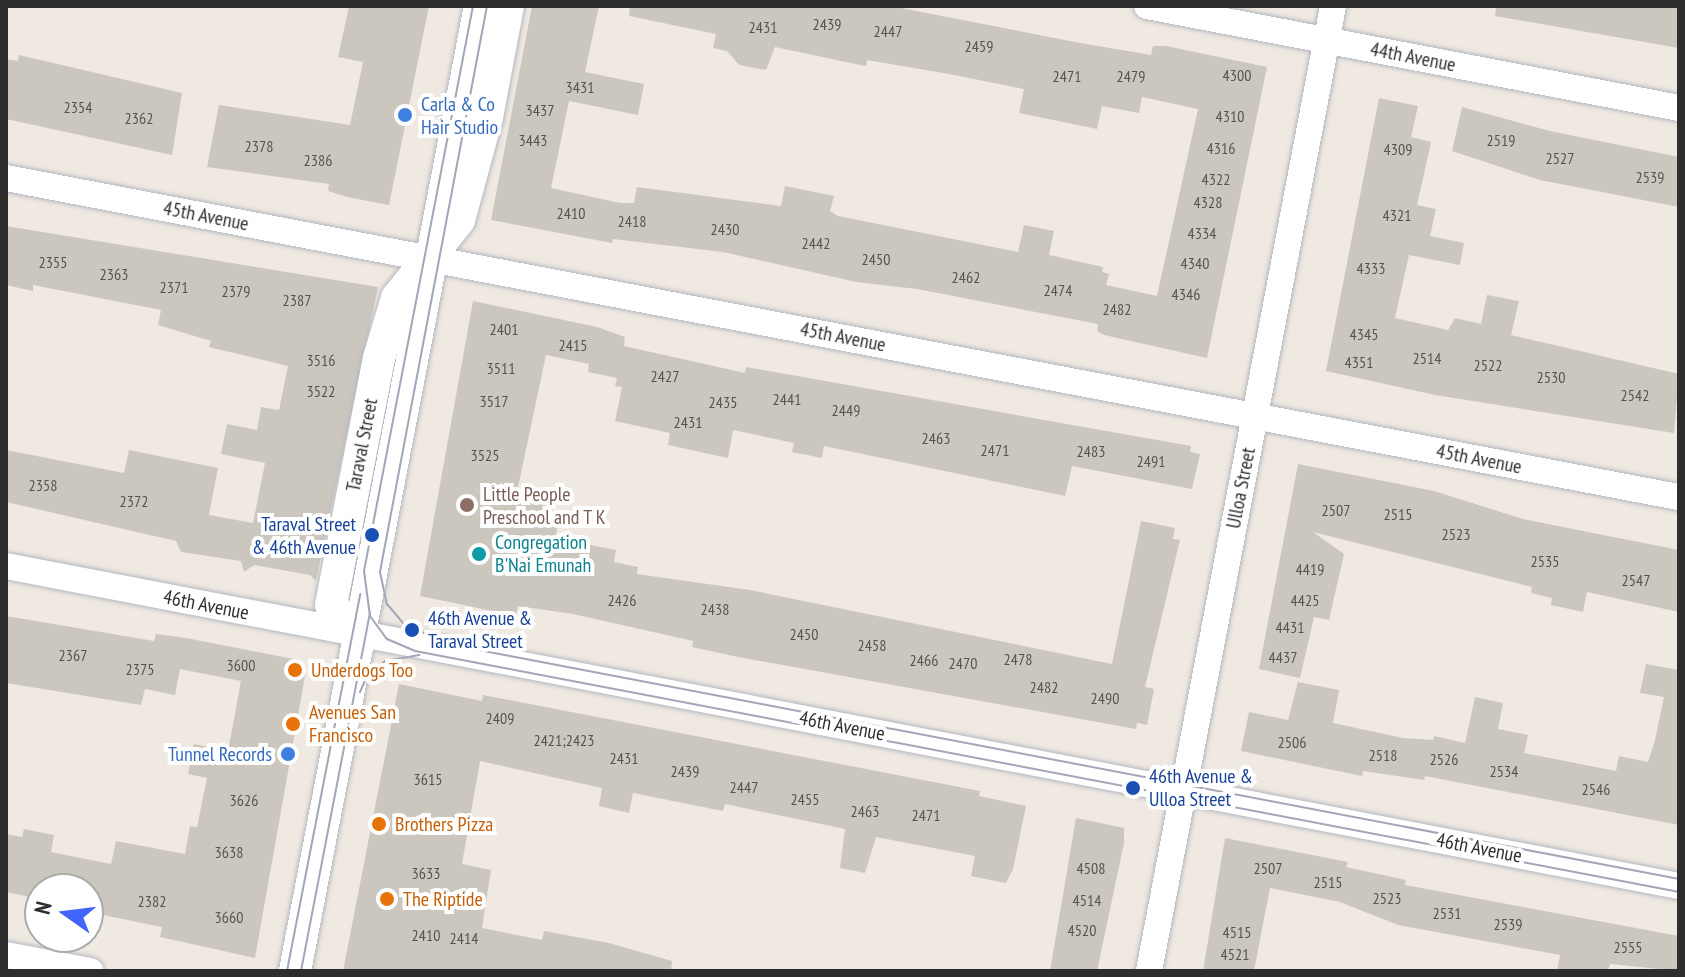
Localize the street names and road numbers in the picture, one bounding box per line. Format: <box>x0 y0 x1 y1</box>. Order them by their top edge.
street label: 44th Avenue <box>1368 37 1458 77</box>
street label: 45th Avenue <box>161 196 251 236</box>
street label: 45th Avenue <box>798 317 888 357</box>
street label: Taraval Street <box>341 396 383 494</box>
street label: 45th Avenue <box>1434 439 1524 479</box>
street label: Ulloa Street <box>1221 445 1261 531</box>
street label: 46th Avenue <box>161 585 251 625</box>
street label: 46th Avenue <box>797 706 887 746</box>
street label: 46th Avenue <box>1434 828 1524 868</box>

